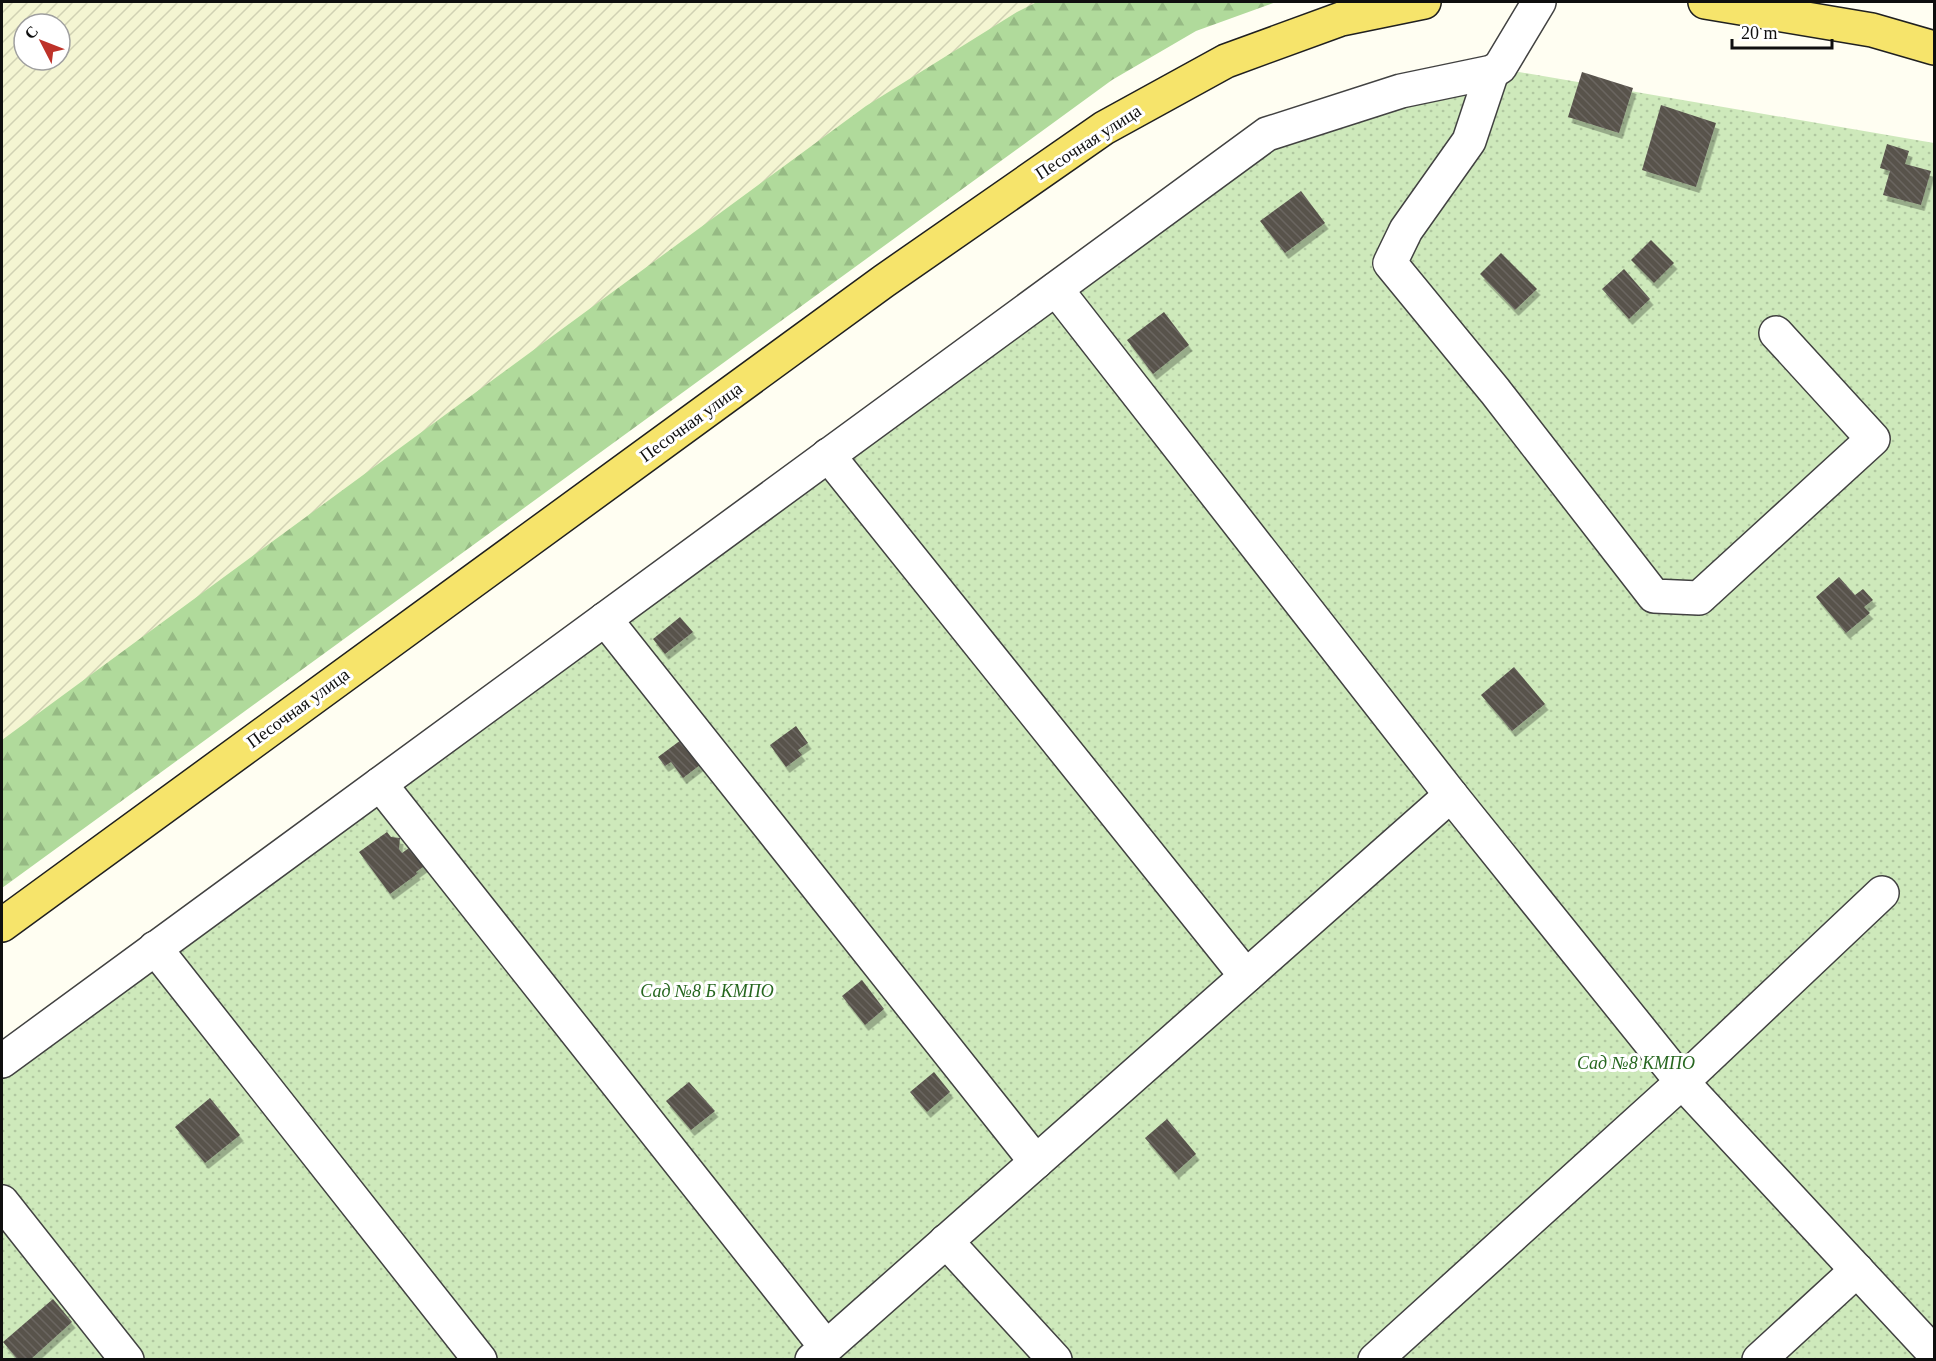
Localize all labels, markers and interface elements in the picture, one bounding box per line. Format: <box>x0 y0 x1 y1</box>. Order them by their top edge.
north arrow <box>12 12 72 72</box>
scale bar <box>1732 12 1832 50</box>
text: С <box>21 22 41 42</box>
text: 20 m <box>1741 23 1778 43</box>
street label: Песочная улица <box>1031 100 1145 184</box>
street label: Песочная улица <box>636 378 746 466</box>
street label: Песочная улица <box>243 664 353 752</box>
park label: Сад №8 Б КМПО <box>640 981 774 1001</box>
park label: Сад №8 КМПО <box>1577 1053 1695 1073</box>

